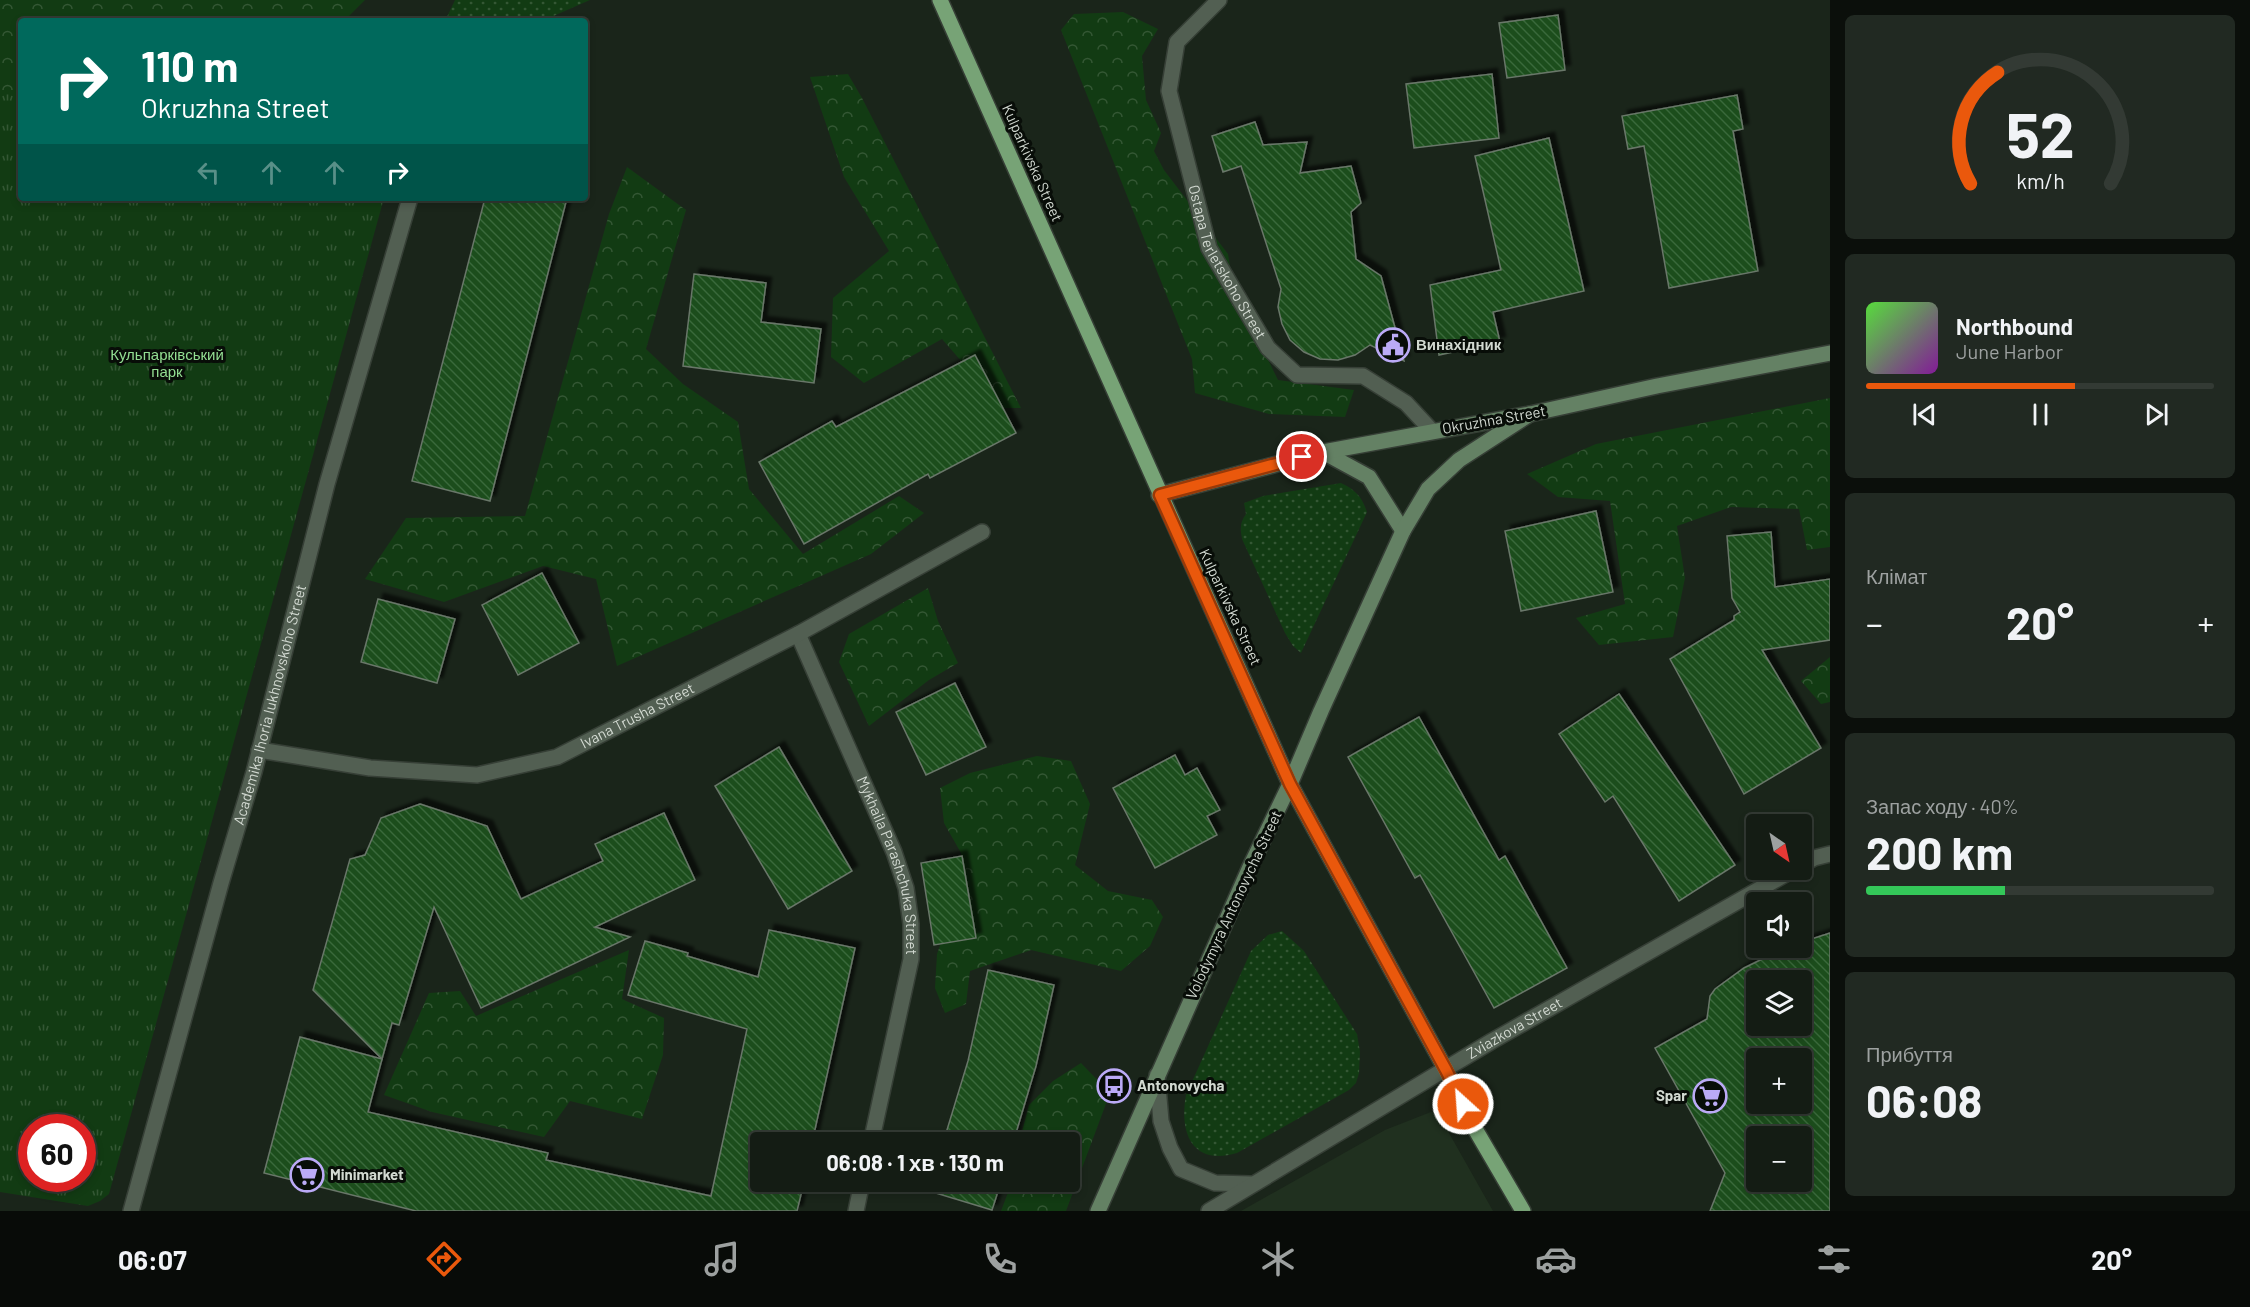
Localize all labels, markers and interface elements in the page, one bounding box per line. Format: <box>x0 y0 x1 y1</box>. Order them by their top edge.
text: 110 m <box>141 40 238 90</box>
icon: right <box>42 42 120 120</box>
text: Okruzhna Street <box>141 91 330 123</box>
text: 52 <box>2006 96 2074 170</box>
street label: Kulparkivska Street <box>999 101 1067 224</box>
icon: left <box>192 156 225 189</box>
icon: ahead <box>255 156 288 189</box>
icon: ahead <box>318 156 351 189</box>
icon: right <box>381 156 414 189</box>
text: km/h <box>2016 168 2064 193</box>
street label: Ostapa Terletskoho Street <box>1185 183 1271 342</box>
text: Northbound <box>1956 313 2073 339</box>
public building icon: Винахідник <box>1375 327 1411 363</box>
place label: Винахідник <box>1416 335 1502 353</box>
text: June Harbor <box>1956 339 2063 363</box>
park label: Кульпарківський парк <box>110 345 224 380</box>
icon: previous <box>1908 398 1941 431</box>
icon: pause <box>2024 398 2057 431</box>
icon: next <box>2140 398 2173 431</box>
street label: Okruzhna Street <box>1441 401 1547 437</box>
pin <box>1276 431 1327 482</box>
icon: arrive <box>1285 440 1318 473</box>
street label: Kulparkivska Street <box>1196 546 1266 668</box>
text: Клімат <box>1866 564 1927 588</box>
street label: Academika Ihoria Iukhnovskoho Street <box>229 582 309 827</box>
text: 20° <box>2006 595 2074 649</box>
text: − <box>1866 603 1883 643</box>
text: + <box>2198 603 2214 643</box>
street label: Ivana Trusha Street <box>577 678 697 752</box>
street label: Mykhaila Parashchuka Street <box>854 773 921 955</box>
text: Запас ходу · 40% <box>1866 794 2019 818</box>
street label: Volodymyra Antonovycha Street <box>1181 807 1285 1002</box>
north arrow <box>1746 814 1812 880</box>
map controls <box>1746 814 1812 1192</box>
text: 200 km <box>1866 825 2013 879</box>
button: sound <box>1746 892 1812 958</box>
button: layers <box>1746 970 1812 1036</box>
street label: Zviazkova Street <box>1463 993 1565 1062</box>
text: Прибуття <box>1866 1042 1953 1066</box>
button: + <box>1746 1048 1812 1114</box>
bus stop icon: Antonovycha <box>1096 1068 1132 1104</box>
position arrow <box>1431 1072 1495 1136</box>
text: 06:08 <box>1866 1073 1982 1127</box>
place label: Antonovycha <box>1137 1076 1224 1094</box>
supermarket icon: Spar <box>1692 1078 1728 1114</box>
place label: Spar <box>1656 1086 1687 1104</box>
speed limit sign: 60 <box>18 1114 96 1192</box>
button: − <box>1746 1126 1812 1192</box>
text: 06:08 · 1 хв · 130 m <box>826 1149 1004 1175</box>
supermarket icon: Minimarket <box>289 1157 325 1193</box>
place label: Minimarket <box>330 1165 404 1183</box>
icon: directions <box>423 1238 465 1280</box>
icon: music <box>701 1238 743 1280</box>
icon: phone <box>979 1238 1021 1280</box>
icon: climate <box>1257 1238 1299 1280</box>
icon: car <box>1535 1238 1577 1280</box>
icon: filters <box>1813 1238 1855 1280</box>
text: 06:07 <box>118 1243 187 1275</box>
text: 20° <box>2091 1243 2132 1275</box>

